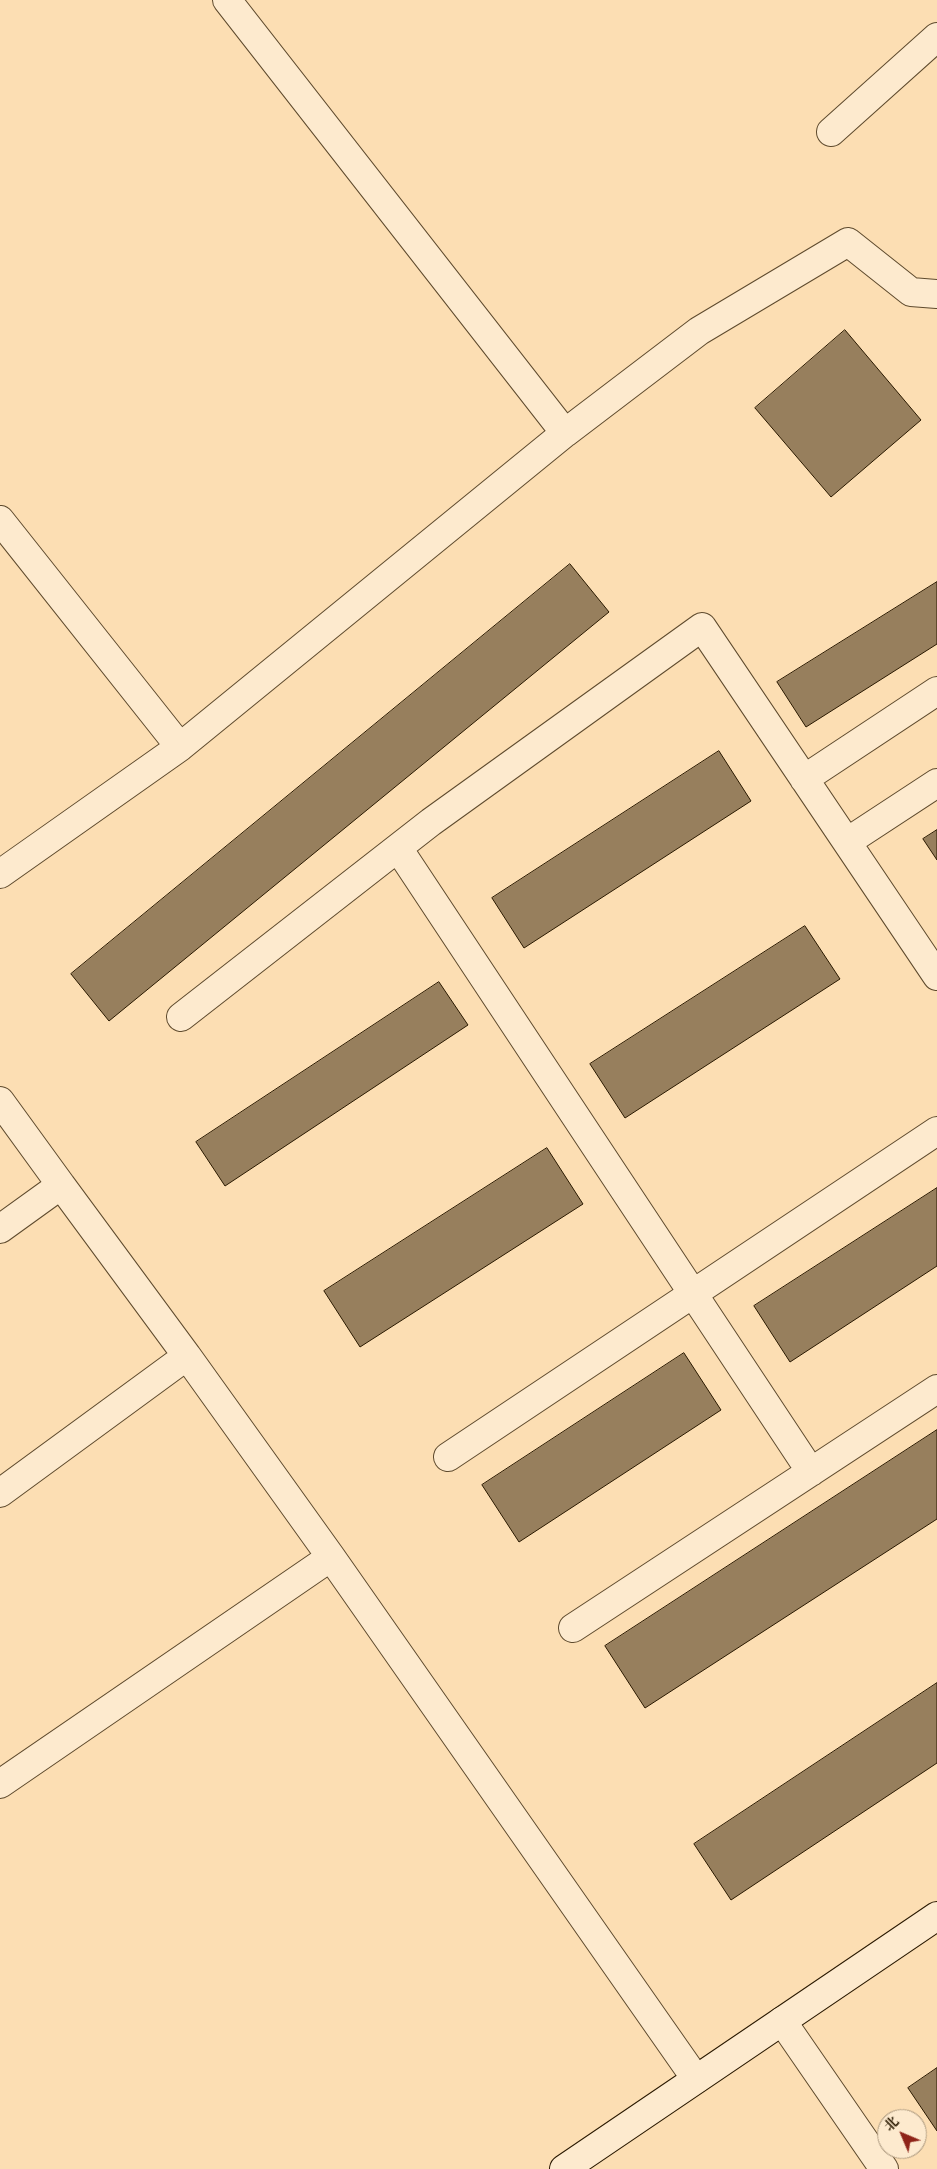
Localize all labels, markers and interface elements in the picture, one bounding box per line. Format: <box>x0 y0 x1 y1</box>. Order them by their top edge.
north arrow <box>877 2109 927 2159</box>
text: 北 <box>881 2113 903 2135</box>

